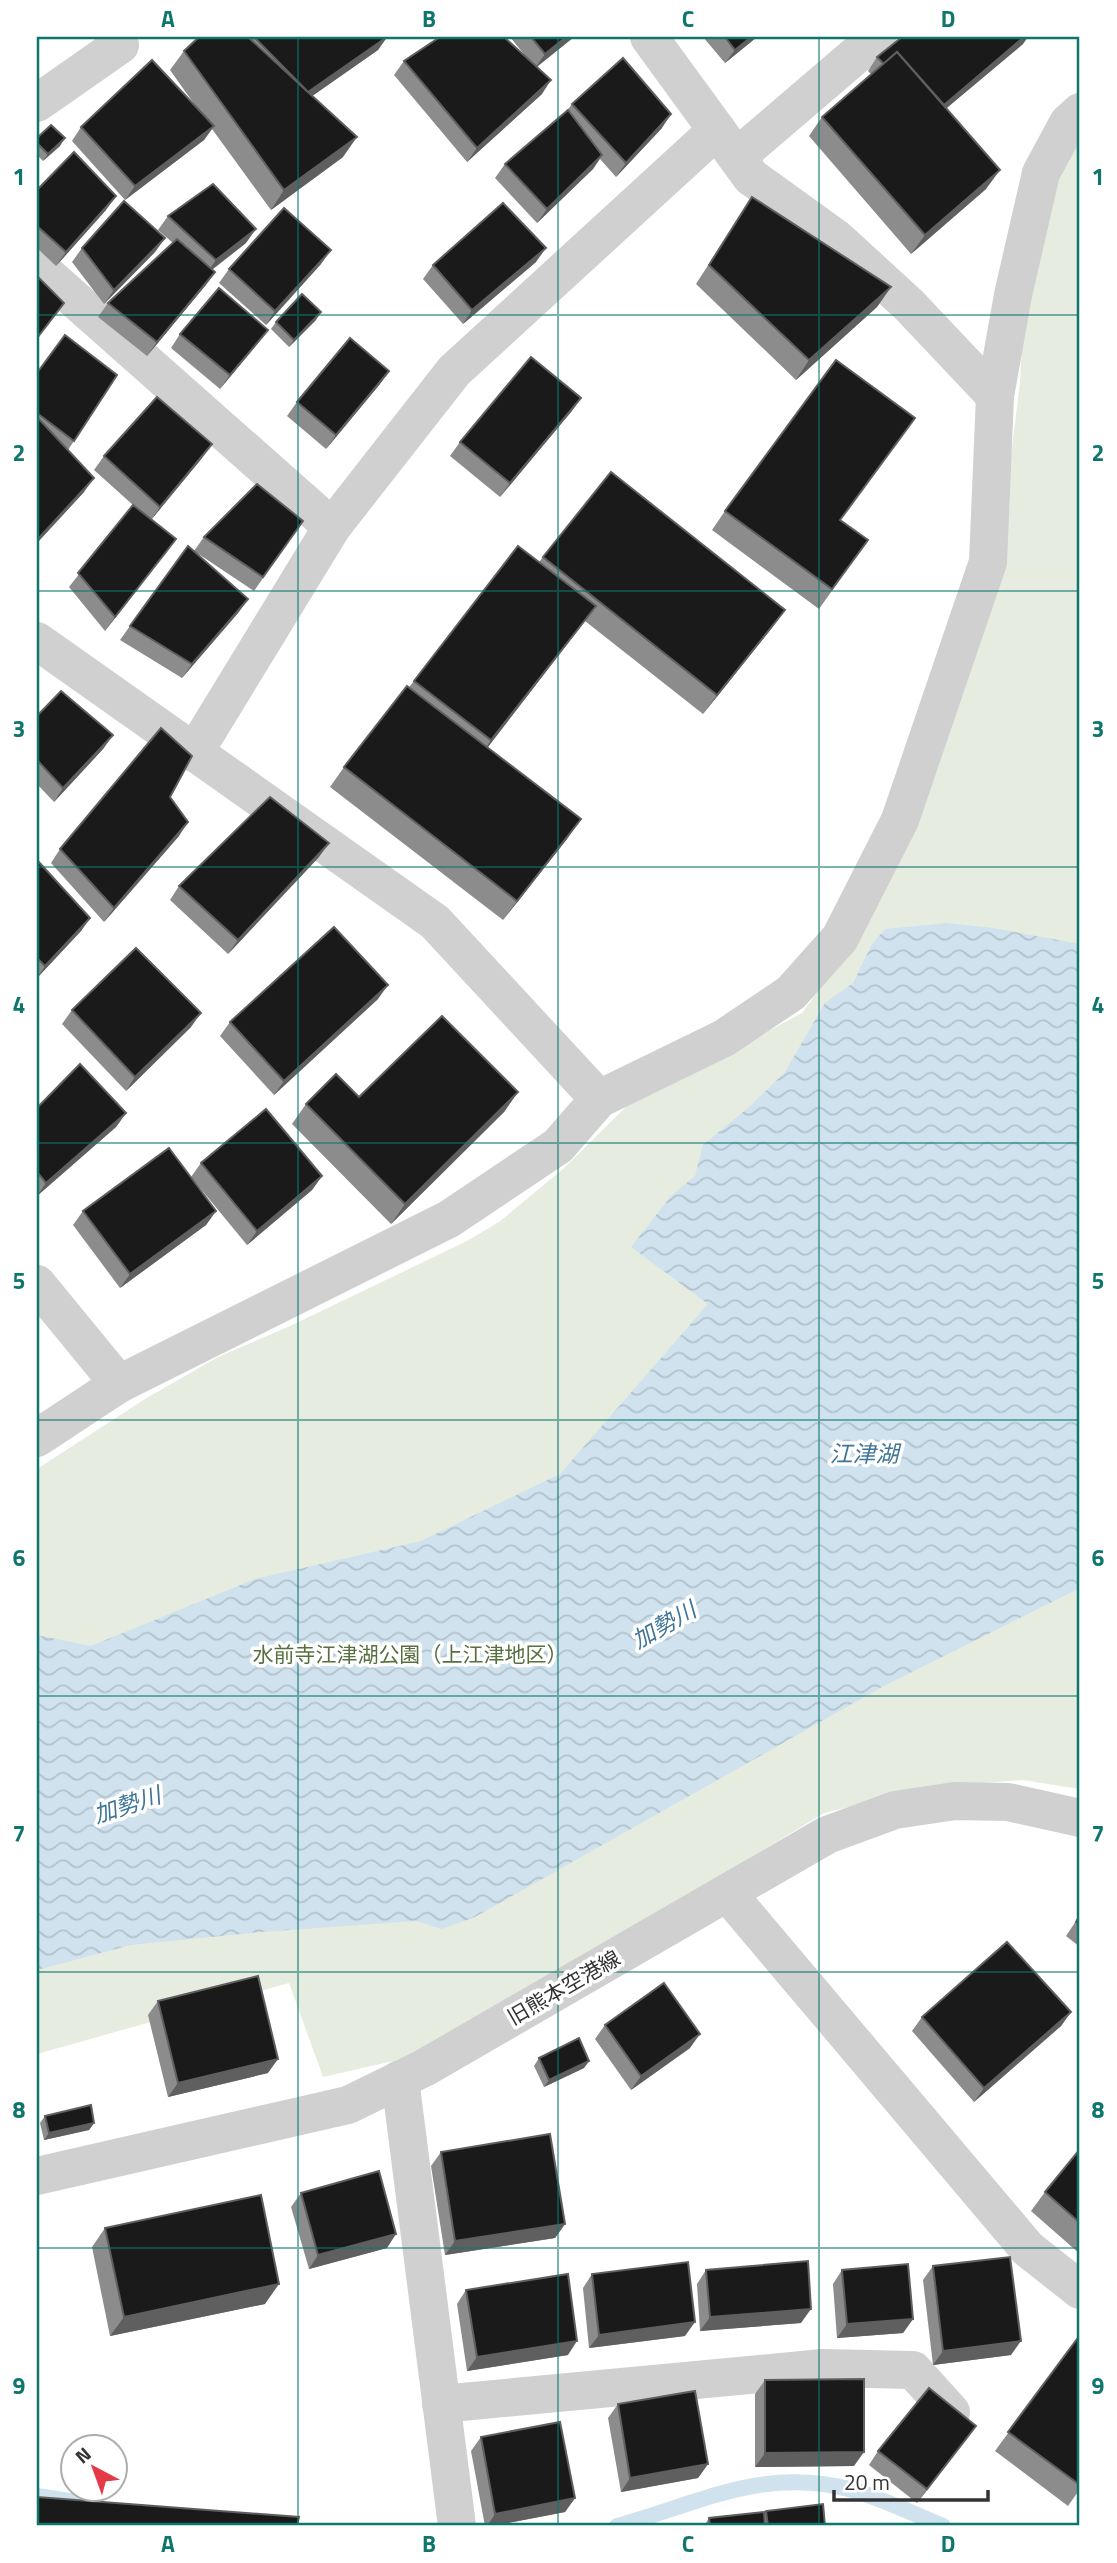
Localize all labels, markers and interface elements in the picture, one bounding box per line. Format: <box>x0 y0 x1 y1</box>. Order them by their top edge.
text: A <box>161 1 175 36</box>
text: B <box>422 1 436 36</box>
text: C <box>682 1 694 36</box>
text: D <box>941 1 955 36</box>
text: 1 <box>13 159 25 194</box>
text: 1 <box>1092 159 1104 194</box>
text: 2 <box>13 435 25 470</box>
text: 2 <box>1092 435 1104 470</box>
text: 3 <box>13 711 25 746</box>
text: 3 <box>1092 711 1104 746</box>
text: 4 <box>13 987 25 1022</box>
text: 4 <box>1092 987 1104 1022</box>
text: 5 <box>13 1263 25 1298</box>
text: 5 <box>1092 1263 1104 1298</box>
water label: 江津湖 <box>830 1436 902 1471</box>
text: 6 <box>13 1540 26 1575</box>
text: 6 <box>1092 1540 1105 1575</box>
water label: 加勢川 <box>625 1591 705 1657</box>
park label: 水前寺江津湖公園（上江津地区） <box>253 1638 568 1670</box>
water label: 加勢川 <box>89 1776 168 1832</box>
text: 7 <box>13 1816 25 1851</box>
text: 7 <box>1092 1816 1104 1851</box>
street label: 旧熊本空港線 <box>501 1942 626 2032</box>
text: 8 <box>13 2092 26 2127</box>
text: 8 <box>1092 2092 1105 2127</box>
text: 9 <box>13 2368 26 2403</box>
text: 9 <box>1092 2368 1105 2403</box>
north arrow <box>60 2434 130 2504</box>
text: N <box>68 2440 97 2470</box>
scale bar <box>834 2458 988 2502</box>
text: 20 m <box>844 2466 890 2498</box>
text: A <box>161 2526 175 2561</box>
text: B <box>422 2526 436 2561</box>
text: C <box>682 2526 694 2561</box>
text: D <box>941 2526 955 2561</box>

